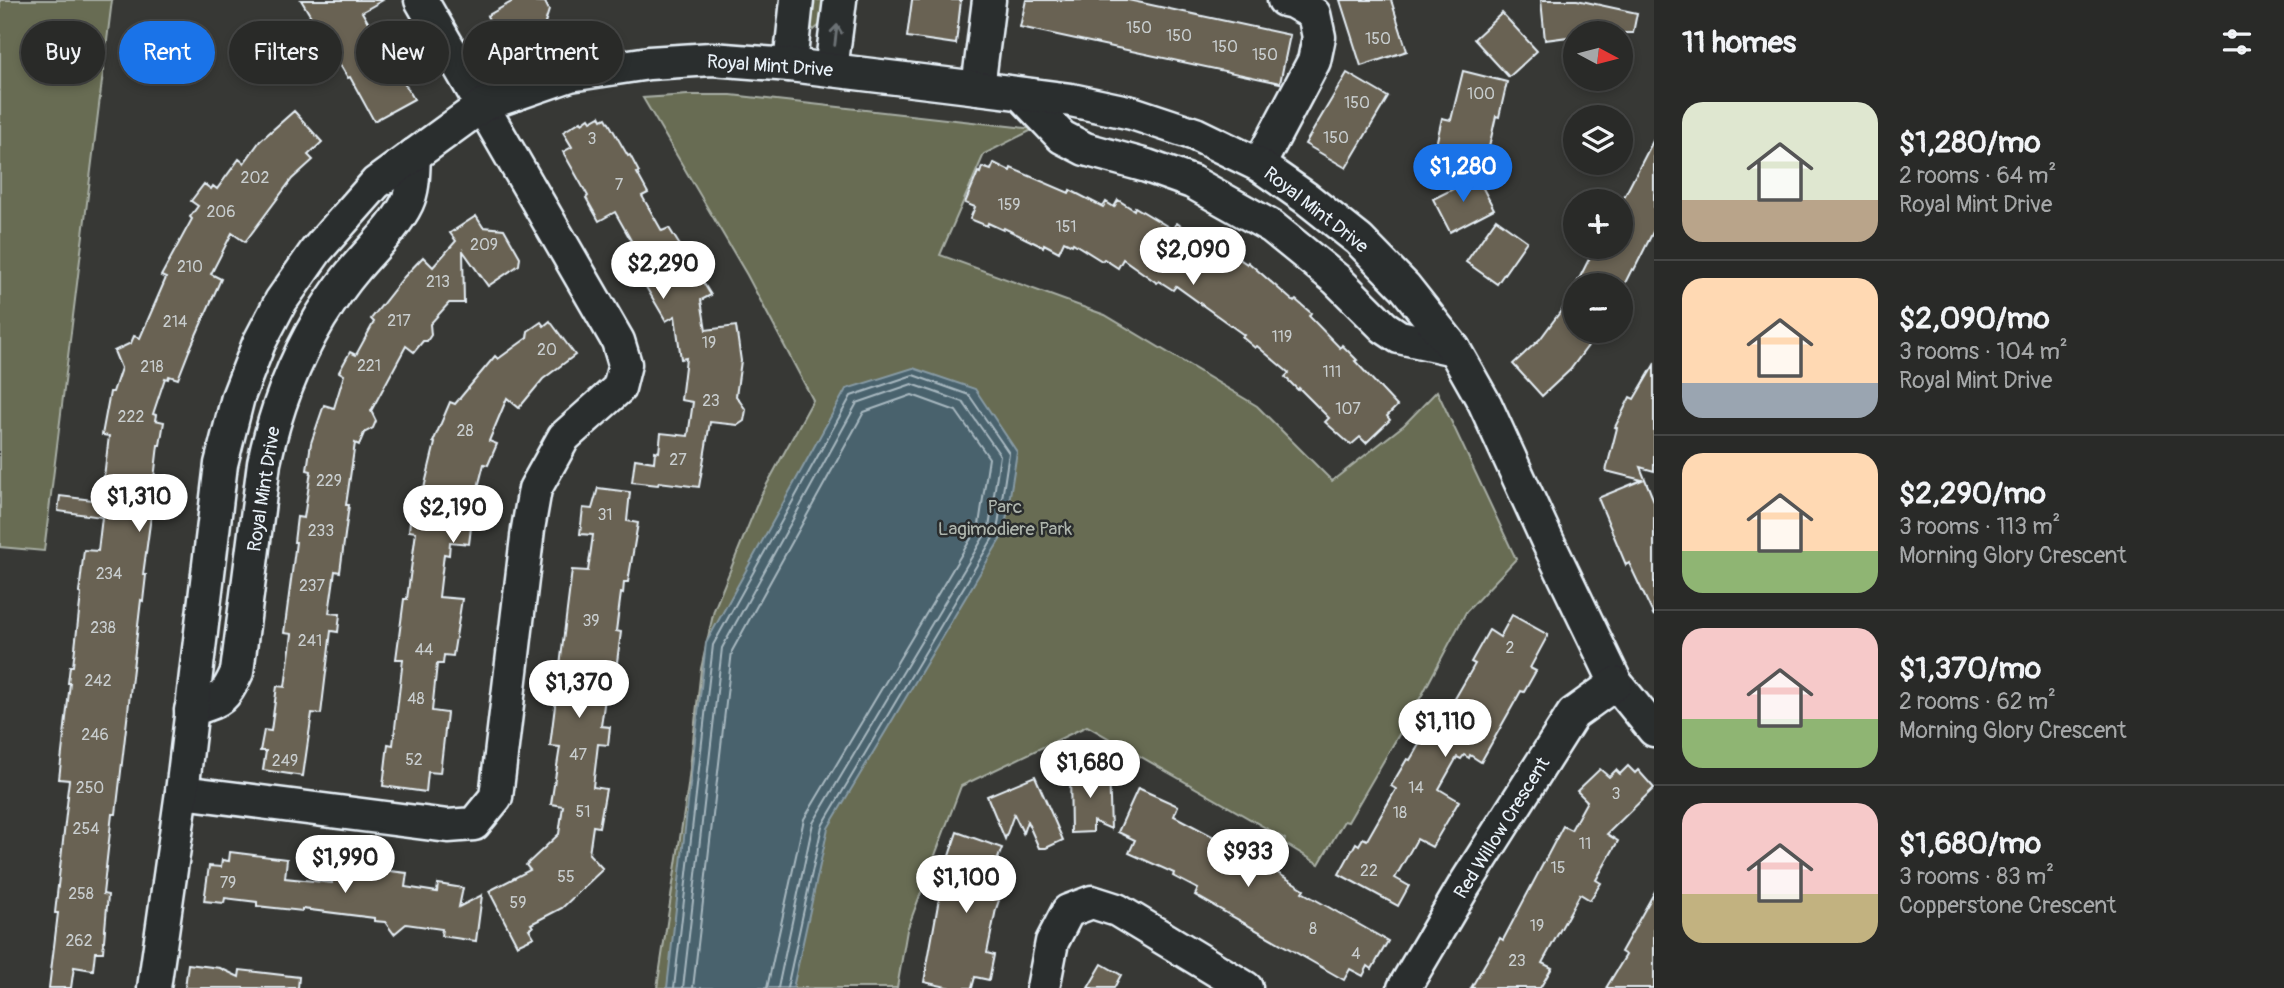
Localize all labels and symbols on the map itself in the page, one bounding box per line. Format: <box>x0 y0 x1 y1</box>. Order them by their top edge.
house number: 150 <box>1126 18 1152 38</box>
north arrow <box>1563 21 1633 91</box>
one-way arrow <box>829 24 842 47</box>
house number: 150 <box>1166 26 1192 46</box>
house number: 150 <box>1365 29 1391 49</box>
house number: 150 <box>1212 37 1238 57</box>
house number: 150 <box>1252 45 1278 65</box>
street label: Royal Mint Drive <box>706 50 835 82</box>
house number: 100 <box>1467 84 1495 104</box>
house number: 150 <box>1344 93 1370 113</box>
house number: 150 <box>1323 128 1349 148</box>
house number: 3 <box>588 129 597 149</box>
pin: $1,280 <box>1406 144 1520 204</box>
street label: Royal Mint Drive <box>1259 162 1374 259</box>
house number: 202 <box>241 168 269 188</box>
house number: 7 <box>615 175 624 195</box>
house number: 159 <box>997 195 1021 215</box>
house number: 206 <box>206 202 236 222</box>
house number: 151 <box>1055 217 1077 237</box>
pin: $2,090 <box>1136 228 1250 287</box>
house number: 209 <box>470 235 498 255</box>
pin: $2,290 <box>606 242 720 301</box>
house number: 210 <box>177 257 203 277</box>
house number: 213 <box>426 272 450 292</box>
house number: 217 <box>387 311 411 331</box>
house number: 214 <box>163 312 187 332</box>
house number: 119 <box>1272 327 1292 347</box>
house number: 19 <box>702 333 716 353</box>
house number: 20 <box>537 340 557 360</box>
house number: 221 <box>357 356 381 376</box>
house number: 218 <box>140 357 164 377</box>
house number: 111 <box>1323 362 1341 382</box>
house number: 23 <box>702 391 720 411</box>
house number: 107 <box>1335 399 1361 419</box>
house number: 222 <box>118 407 144 427</box>
house number: 28 <box>456 421 474 441</box>
street label: Royal Mint Drive <box>242 424 286 553</box>
house number: 27 <box>669 450 687 470</box>
house number: 229 <box>316 471 342 491</box>
pin: $1,310 <box>82 475 196 534</box>
pin: $2,190 <box>396 486 510 545</box>
park label: Parc Lagimodiere Park <box>938 495 1072 541</box>
house number: 31 <box>597 505 613 525</box>
house number: 233 <box>308 521 334 541</box>
house number: 234 <box>96 564 122 584</box>
house number: 237 <box>299 576 325 596</box>
house number: 39 <box>582 611 600 631</box>
house number: 238 <box>90 618 116 638</box>
house number: 241 <box>298 631 322 651</box>
house number: 2 <box>1506 638 1515 658</box>
house number: 44 <box>415 640 433 660</box>
pin: $1,370 <box>522 660 636 720</box>
house number: 242 <box>84 671 112 691</box>
house number: 48 <box>407 689 425 709</box>
pin: $1,110 <box>1388 700 1502 759</box>
house number: 246 <box>81 725 109 745</box>
pin: $1,680 <box>1033 740 1147 800</box>
house number: 47 <box>569 745 587 765</box>
house number: 52 <box>405 750 423 770</box>
house number: 249 <box>272 751 298 771</box>
street label: Red Willow Crescent <box>1449 753 1555 903</box>
house number: 250 <box>76 778 104 798</box>
house number: 14 <box>1408 778 1424 798</box>
house number: 3 <box>1612 784 1621 804</box>
house number: 51 <box>576 802 590 822</box>
house number: 18 <box>1393 803 1407 823</box>
house number: 254 <box>73 819 99 839</box>
pin: $933 <box>1207 830 1289 889</box>
house number: 11 <box>1579 834 1591 854</box>
pin: $1,990 <box>288 836 402 895</box>
pin: $1,100 <box>909 856 1023 915</box>
house number: 15 <box>1551 858 1565 878</box>
house number: 22 <box>1360 861 1378 881</box>
house number: 55 <box>557 867 575 887</box>
house number: 79 <box>220 873 236 893</box>
house number: 258 <box>68 884 94 904</box>
house number: 59 <box>510 893 526 913</box>
house number: 19 <box>1530 916 1544 936</box>
house number: 8 <box>1309 919 1317 939</box>
house number: 262 <box>65 931 93 951</box>
house number: 4 <box>1351 944 1361 964</box>
house number: 23 <box>1508 951 1526 971</box>

